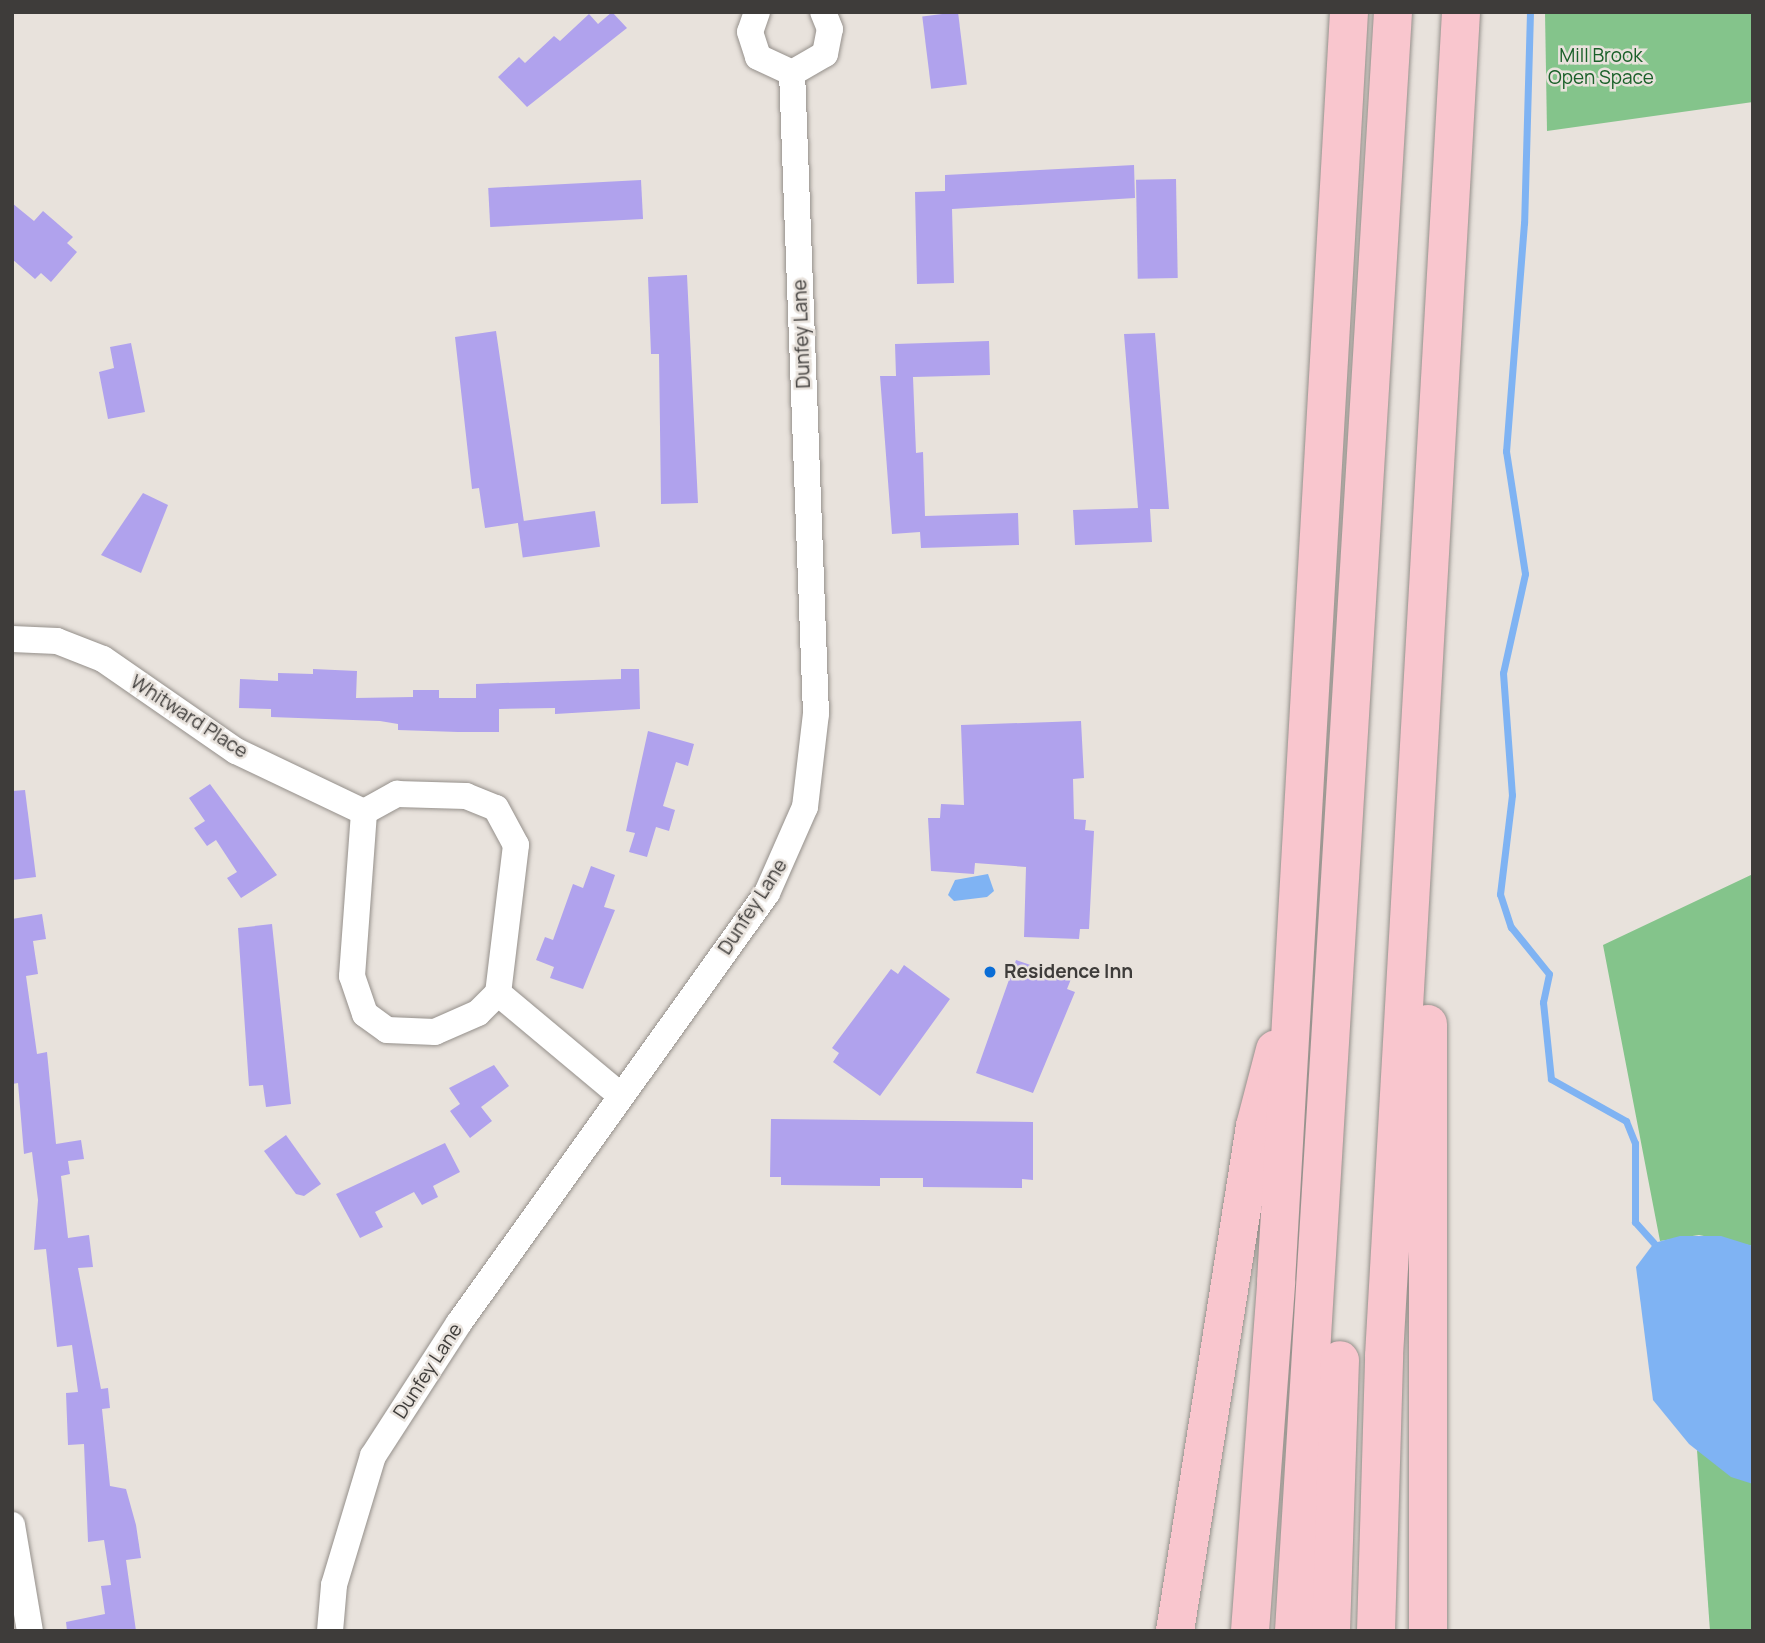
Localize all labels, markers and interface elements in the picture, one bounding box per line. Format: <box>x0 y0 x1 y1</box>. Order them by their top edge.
park label: Mill Brook Open Space <box>1548 45 1654 89</box>
street label: Dunfey Lane <box>789 279 815 389</box>
street label: Whitward Place <box>126 671 252 763</box>
street label: Dunfey Lane <box>714 855 792 959</box>
place label: Residence Inn <box>1004 961 1133 983</box>
marker: Residence Inn <box>982 964 998 980</box>
street label: Dunfey Lane <box>389 1319 467 1423</box>

